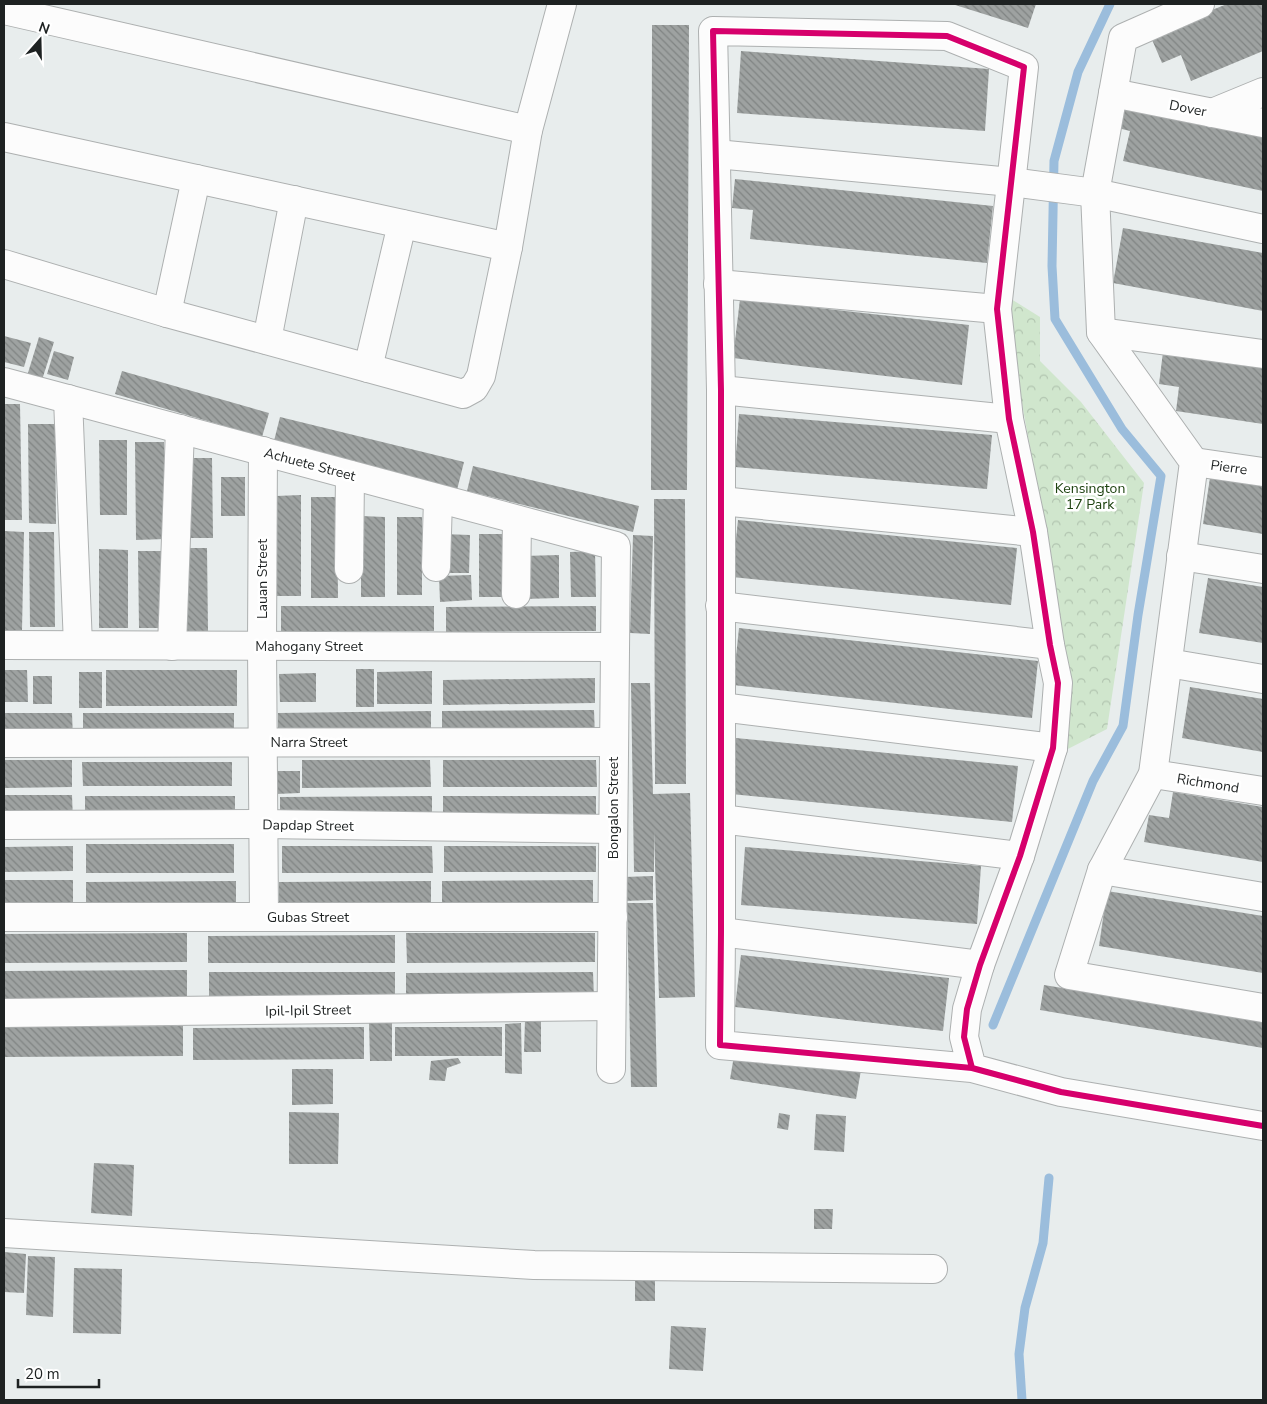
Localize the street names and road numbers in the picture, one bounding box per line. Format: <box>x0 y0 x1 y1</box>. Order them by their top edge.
street label: Dover <box>1168 96 1208 121</box>
street label: Achuete Street <box>262 443 358 486</box>
street label: Pierre <box>1209 456 1249 479</box>
street label: Lauan Street <box>253 539 272 619</box>
street label: Mahogany Street <box>255 637 363 656</box>
street label: Narra Street <box>271 733 348 752</box>
street label: Bongalon Street <box>604 757 623 859</box>
street label: Richmond <box>1175 769 1240 798</box>
street label: Dapdap Street <box>262 815 354 836</box>
street label: Gubas Street <box>267 908 349 927</box>
street label: Ipil-Ipil Street <box>265 1000 351 1021</box>

